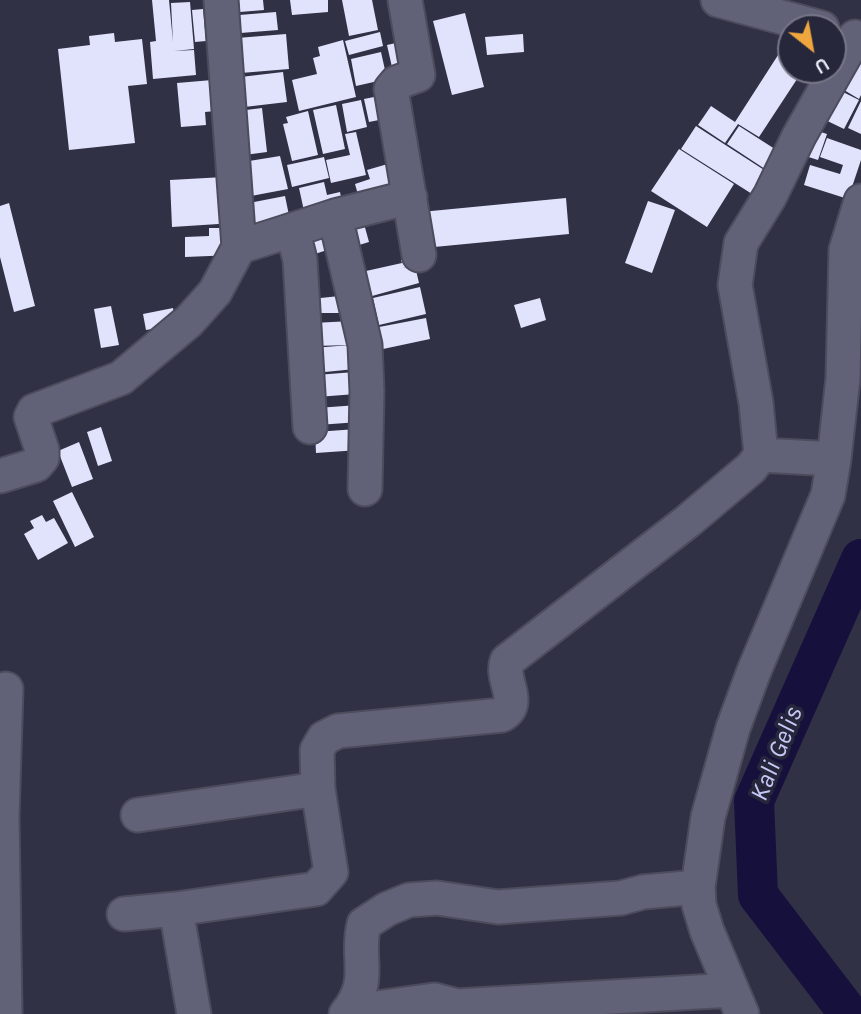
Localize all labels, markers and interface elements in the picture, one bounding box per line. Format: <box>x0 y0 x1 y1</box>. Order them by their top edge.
north arrow <box>777 14 847 84</box>
text: U <box>810 52 833 78</box>
water label: Kali Gelis <box>744 702 810 806</box>

